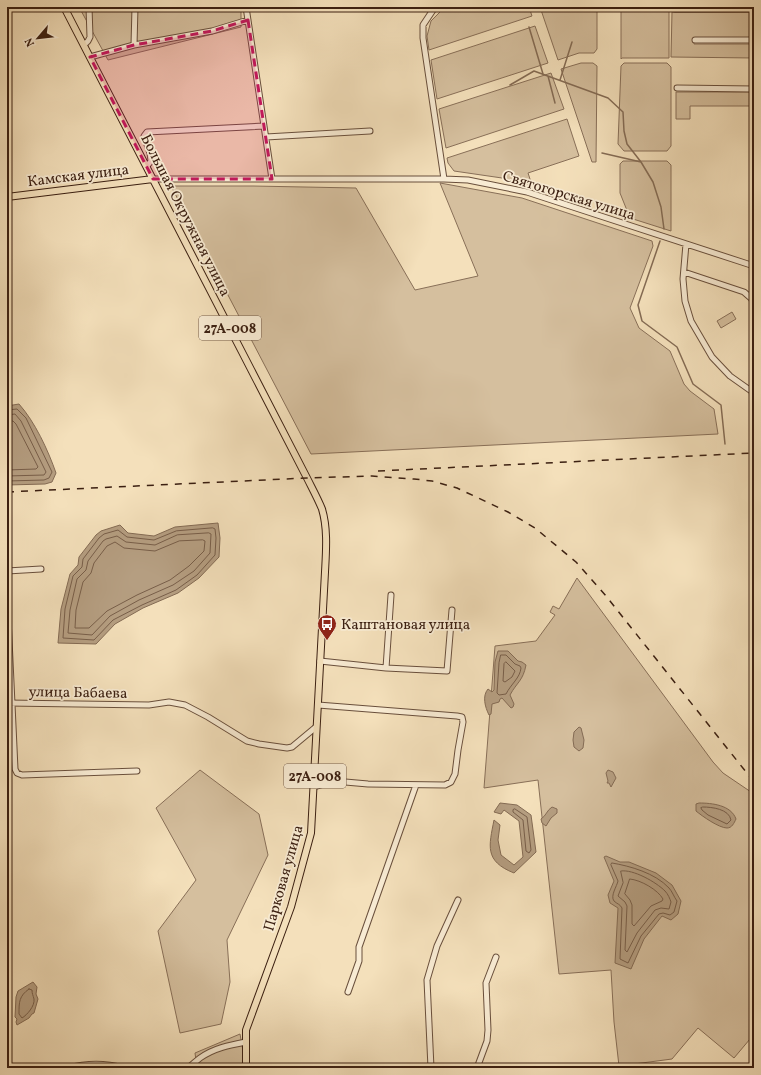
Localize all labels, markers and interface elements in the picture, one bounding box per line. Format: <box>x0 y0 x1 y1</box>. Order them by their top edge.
north arrow <box>18 18 58 58</box>
text: N <box>22 35 39 49</box>
street label: Большая Окружная улица <box>135 131 235 300</box>
street label: Камская улица <box>26 160 130 193</box>
street label: Святогорская улица <box>500 166 638 227</box>
road number: 27А-008 <box>199 316 261 340</box>
bus stop icon: Каштановая улица <box>316 613 338 641</box>
place label: Каштановая улица <box>341 615 470 636</box>
street label: улица Бабаева <box>28 682 128 705</box>
road number: 27А-008 <box>284 764 346 788</box>
street label: Парковая улица <box>259 823 310 934</box>

